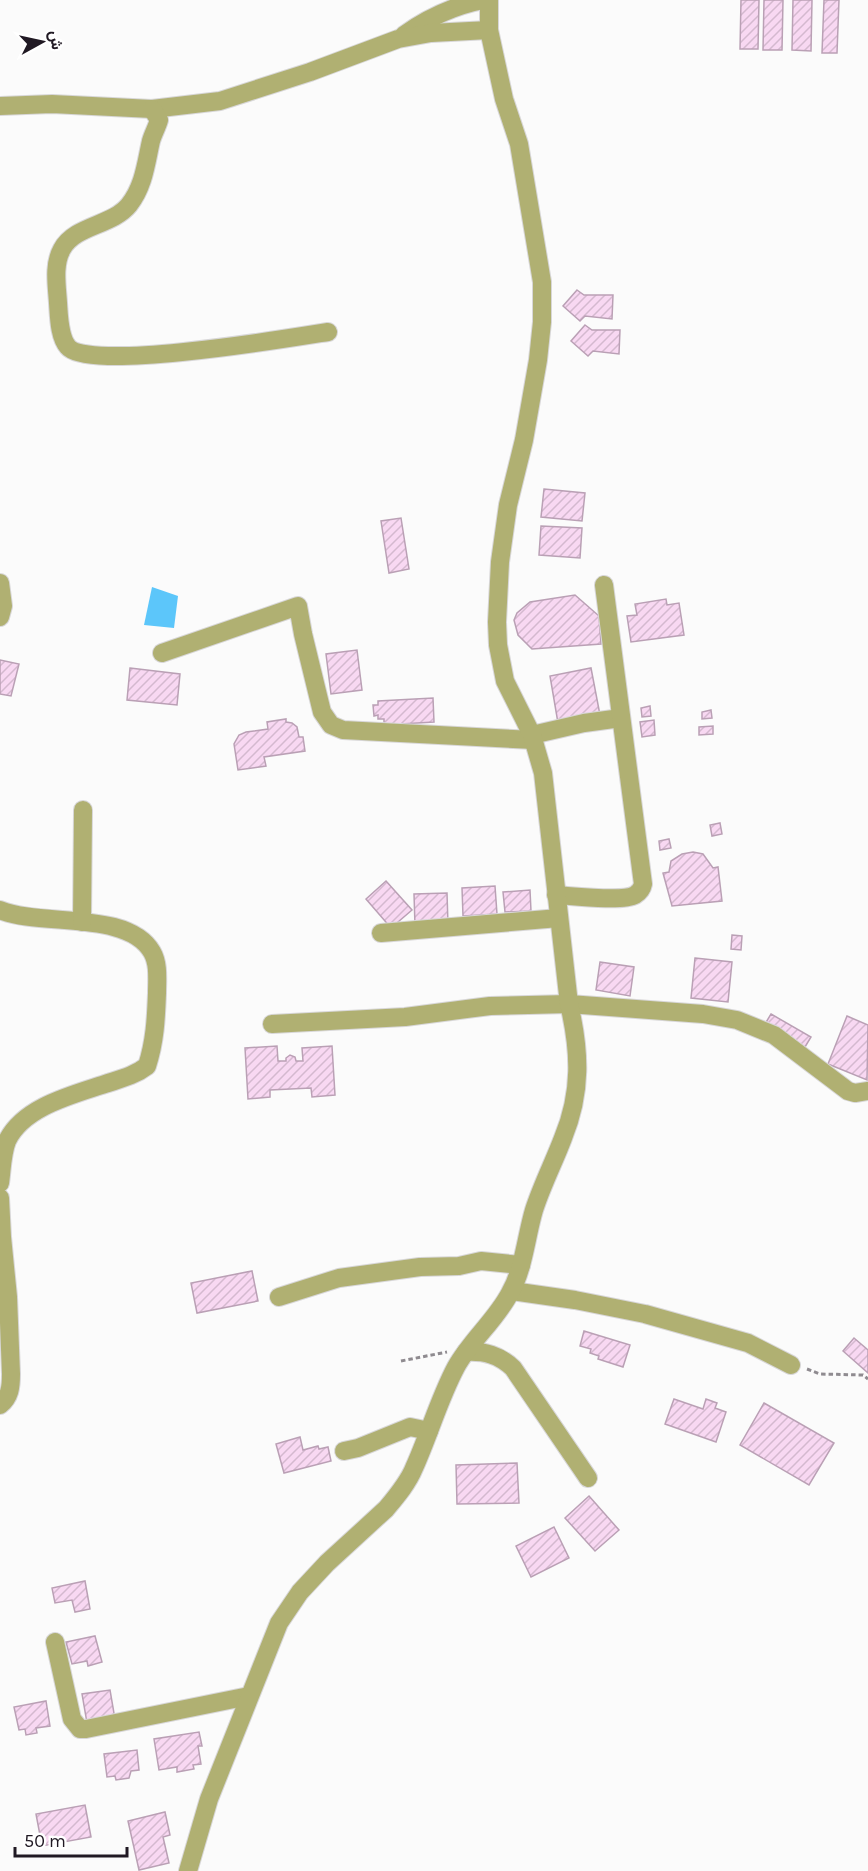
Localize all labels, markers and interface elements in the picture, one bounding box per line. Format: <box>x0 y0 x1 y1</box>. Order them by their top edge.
north arrow <box>12 12 72 72</box>
text: ش <box>46 29 67 51</box>
scale bar <box>15 1820 128 1858</box>
text: 50 m <box>24 1830 66 1852</box>

